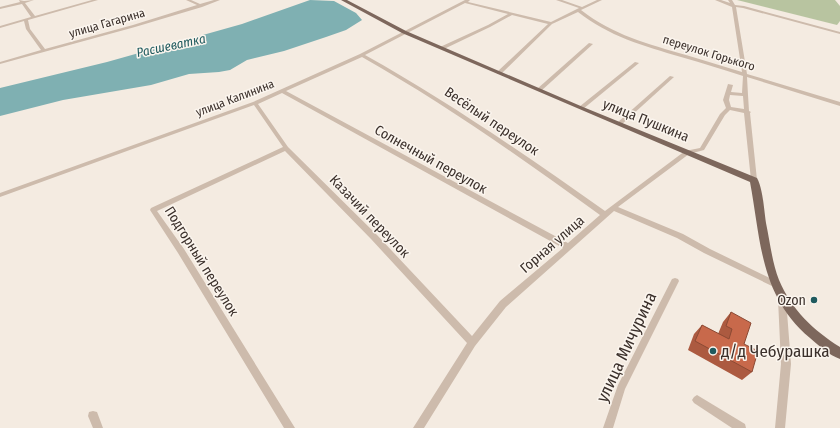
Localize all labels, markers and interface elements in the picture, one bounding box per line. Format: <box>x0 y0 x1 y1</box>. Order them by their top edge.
street label: улица Гагарина <box>67 5 147 41</box>
water label: Расшеватка <box>135 31 207 60</box>
street label: переулок Горького <box>661 32 757 74</box>
street label: улица Калинина <box>194 77 276 119</box>
street label: Весёлый переулок <box>441 84 543 160</box>
street label: улица Пушкина <box>600 95 692 146</box>
street label: Солнечный переулок <box>372 121 490 198</box>
street label: Казачий переулок <box>326 171 414 262</box>
street label: Подгорный переулок <box>161 203 242 320</box>
street label: Горная улица <box>517 212 588 277</box>
street label: улица Мичурина <box>592 289 661 406</box>
place label: Ozon <box>777 292 806 309</box>
marker: Ozon <box>809 295 819 305</box>
place label: д/д Чебурашка <box>721 341 830 362</box>
marker: д/д Чебурашка <box>708 346 718 356</box>

